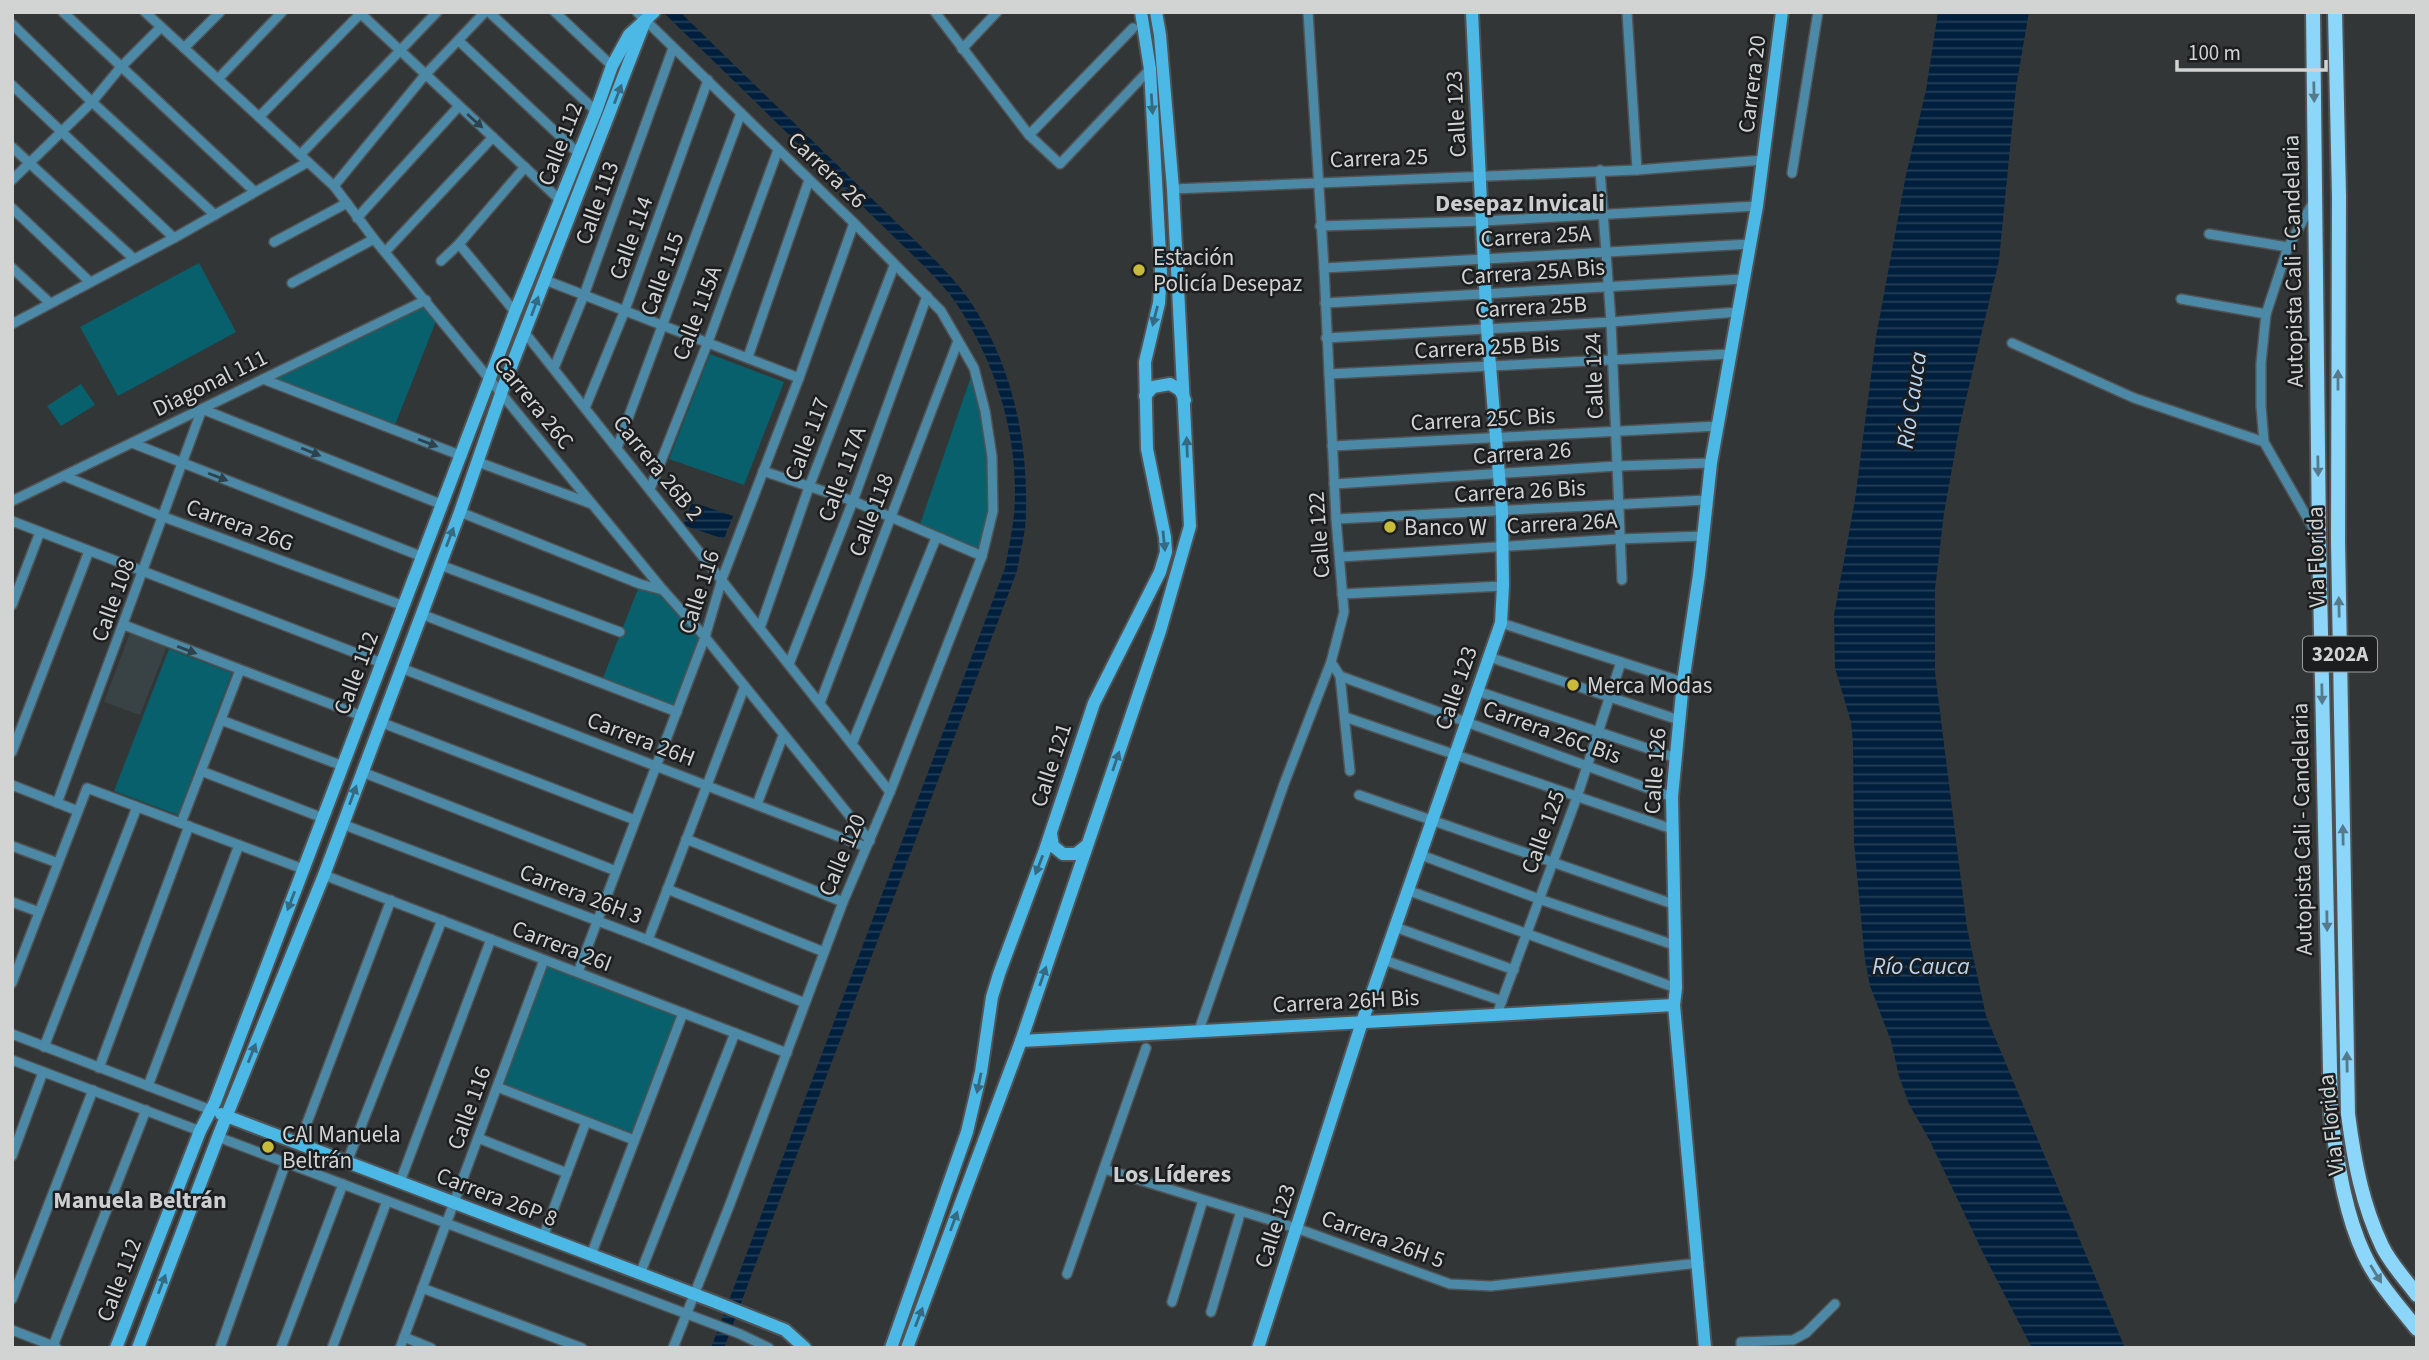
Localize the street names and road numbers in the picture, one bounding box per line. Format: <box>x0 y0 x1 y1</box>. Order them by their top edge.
street label: Carrera 20 <box>1730 33 1774 135</box>
street label: Calle 123 <box>1437 70 1475 158</box>
street label: Calle 112 <box>529 98 591 190</box>
street label: Carrera 26 <box>780 124 874 216</box>
street label: Autopista Cali - Candelaria <box>2274 134 2312 388</box>
street label: Carrera 25 <box>1329 140 1429 176</box>
street label: Calle 113 <box>567 157 627 249</box>
street label: Calle 114 <box>601 192 661 284</box>
street label: Carrera 25A <box>1480 217 1593 255</box>
street label: Calle 115 <box>632 228 692 320</box>
street label: Carrera 25A Bis <box>1460 251 1606 293</box>
street label: Calle 115A <box>664 260 730 365</box>
street label: Carrera 25B <box>1474 288 1588 326</box>
street label: Carrera 25B Bis <box>1414 327 1560 367</box>
street label: Calle 124 <box>1576 332 1612 420</box>
street label: Diagonal 111 <box>147 341 273 425</box>
street label: Carrera 26C <box>486 349 582 457</box>
street label: Calle 117 <box>776 393 838 485</box>
street label: Carrera 25C Bis <box>1410 399 1556 439</box>
street label: Carrera 26B 2 <box>605 408 711 528</box>
street label: Calle 117A <box>810 421 875 526</box>
street label: Carrera 26 <box>1472 433 1572 473</box>
street label: Calle 118 <box>840 469 902 561</box>
street label: Carrera 26 Bis <box>1453 471 1587 511</box>
street label: Carrera 26G <box>181 490 299 560</box>
street label: Calle 122 <box>1300 491 1338 579</box>
street label: Carrera 26A <box>1506 504 1619 542</box>
street label: Via Florida <box>2299 506 2333 608</box>
street label: Calle 116 <box>670 546 728 638</box>
street label: Calle 108 <box>83 554 143 646</box>
street label: Calle 112 <box>325 627 387 719</box>
road number: 3202A <box>2303 636 2377 672</box>
street label: Calle 123 <box>1426 642 1486 734</box>
street label: Carrera 26C Bis <box>1478 692 1626 772</box>
street label: Autopista Cali - Candelaria <box>2283 702 2321 956</box>
street label: Carrera 26H <box>582 703 700 775</box>
street label: Calle 121 <box>1022 719 1080 811</box>
street label: Calle 126 <box>1636 727 1674 815</box>
street label: Calle 125 <box>1513 786 1573 878</box>
street label: Calle 120 <box>810 809 874 901</box>
street label: Carrera 26H 3 <box>515 855 647 933</box>
street label: Carrera 26I <box>507 912 617 980</box>
street label: Carrera 26H Bis <box>1272 981 1420 1021</box>
street label: Calle 116 <box>439 1062 499 1154</box>
street label: Via Florida <box>2309 1073 2353 1177</box>
street label: Carrera 26P 8 <box>432 1159 562 1235</box>
street label: Calle 123 <box>1246 1180 1304 1272</box>
street label: Carrera 26H 5 <box>1317 1201 1449 1277</box>
street label: Calle 112 <box>88 1234 150 1326</box>

